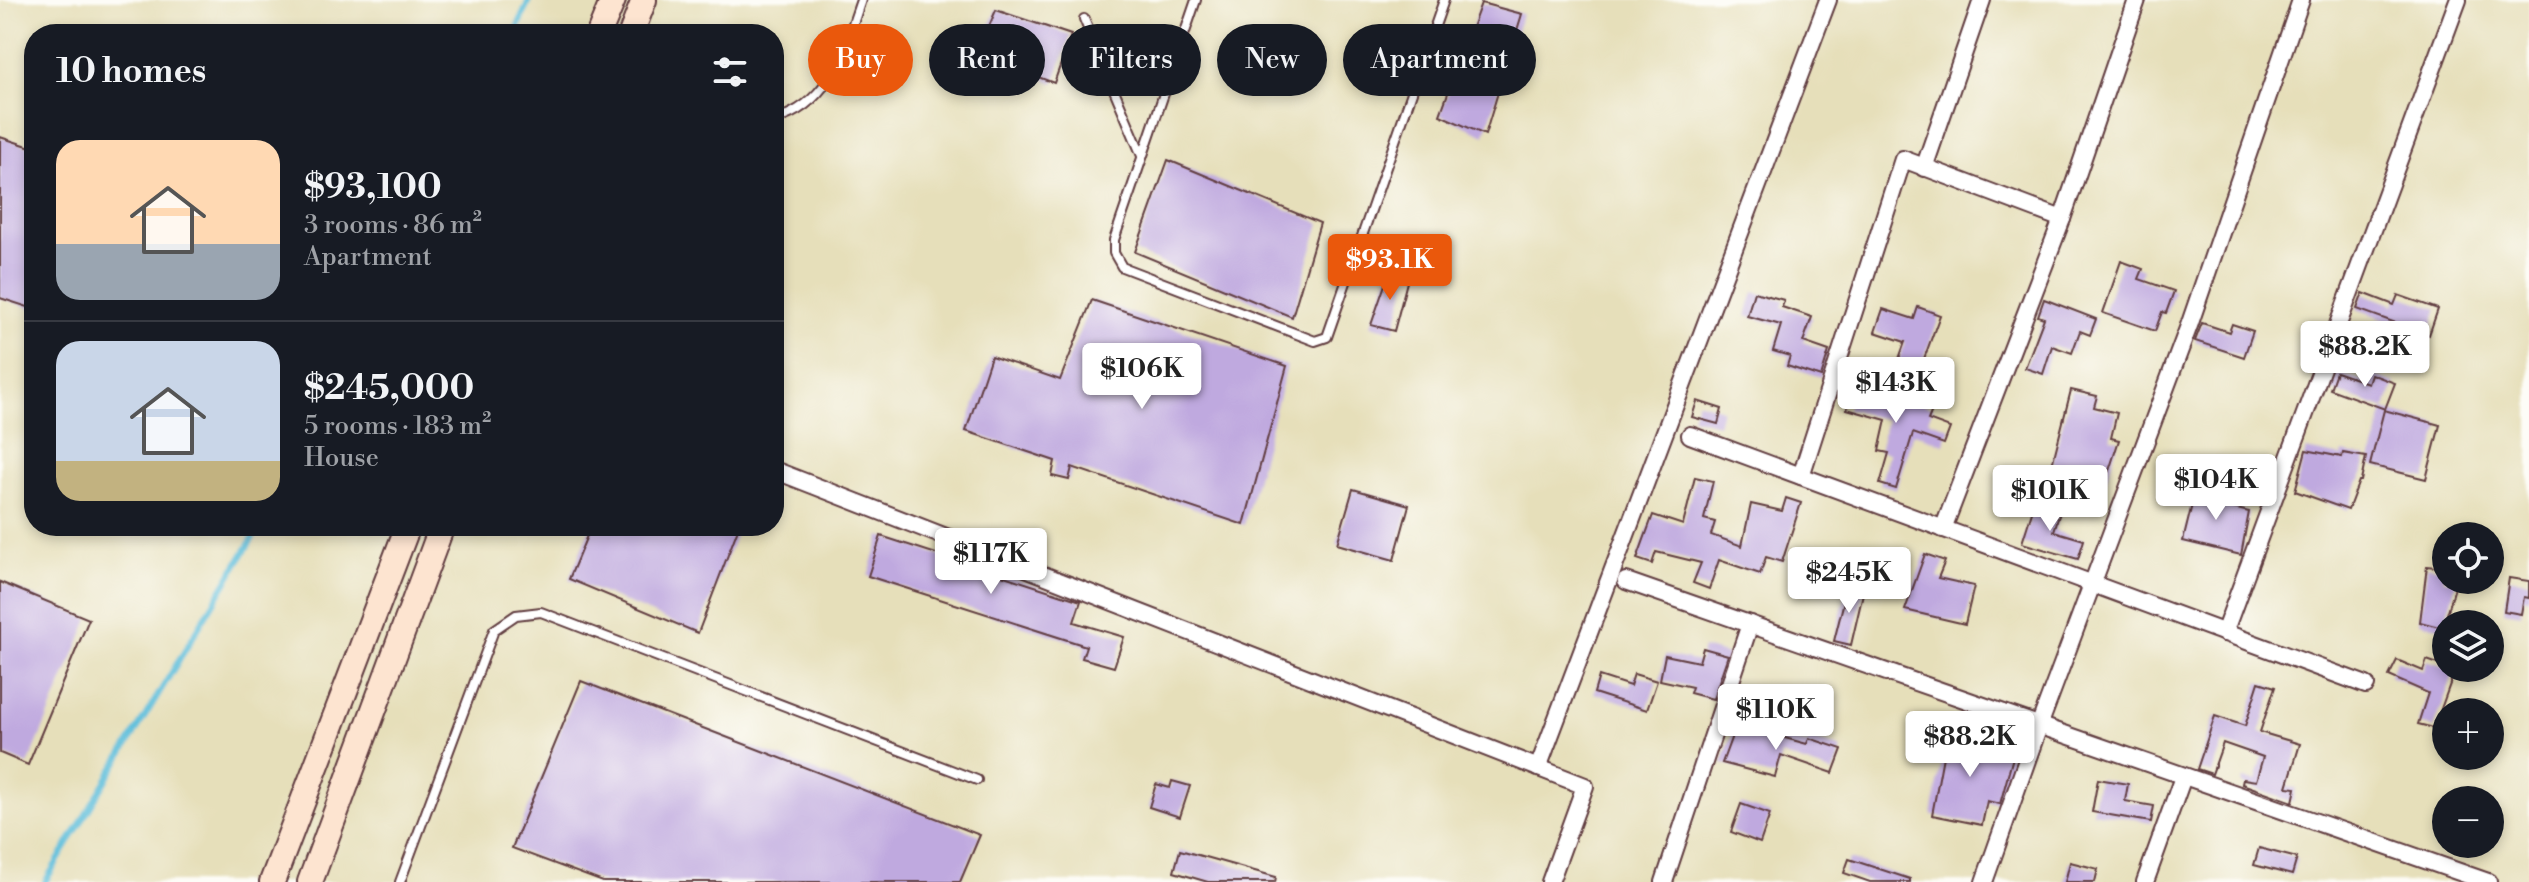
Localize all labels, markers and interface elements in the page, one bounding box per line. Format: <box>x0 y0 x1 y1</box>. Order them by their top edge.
chip: Buy <box>808 24 913 96</box>
chip: Rent <box>929 24 1045 96</box>
chip: Filters <box>1061 24 1201 96</box>
chip: New <box>1217 24 1327 96</box>
chip: Apartment <box>1343 24 1536 96</box>
icon: filters <box>708 50 752 94</box>
text: 10 homes <box>56 51 206 93</box>
text: $93,100 <box>304 167 442 209</box>
icon: home <box>120 172 216 268</box>
text: 3 rooms · 86 m² <box>304 209 482 241</box>
pin: $93.1K <box>1325 234 1455 302</box>
text: Apartment <box>304 241 432 273</box>
text: $93.1K <box>1346 244 1434 276</box>
pin: $88.2K <box>2300 321 2430 389</box>
text: $88.2K <box>2318 331 2412 363</box>
pin: $106K <box>1086 343 1198 411</box>
text: $106K <box>1100 353 1184 385</box>
pin: $143K <box>1840 357 1952 425</box>
text: $143K <box>1856 367 1936 399</box>
text: $245,000 <box>304 368 474 410</box>
icon: home <box>120 373 216 469</box>
text: 5 rooms · 183 m² <box>304 410 491 442</box>
text: House <box>304 442 379 474</box>
pin: $104K <box>2160 454 2272 522</box>
text: $104K <box>2174 464 2258 496</box>
pin: $101K <box>1994 465 2106 533</box>
text: $101K <box>2011 475 2089 507</box>
map controls <box>2432 522 2504 858</box>
button: locate <box>2432 522 2504 594</box>
pin: $117K <box>935 528 1047 596</box>
text: $117K <box>953 538 1029 570</box>
pin: $245K <box>1793 547 1905 615</box>
text: $245K <box>1806 557 1892 589</box>
button: layers <box>2432 610 2504 682</box>
pin: $110K <box>1720 684 1832 752</box>
text: $110K <box>1736 694 1816 726</box>
button: + <box>2432 698 2504 770</box>
pin: $88.2K <box>1905 711 2035 779</box>
text: $88.2K <box>1923 721 2017 753</box>
button: − <box>2432 786 2504 858</box>

